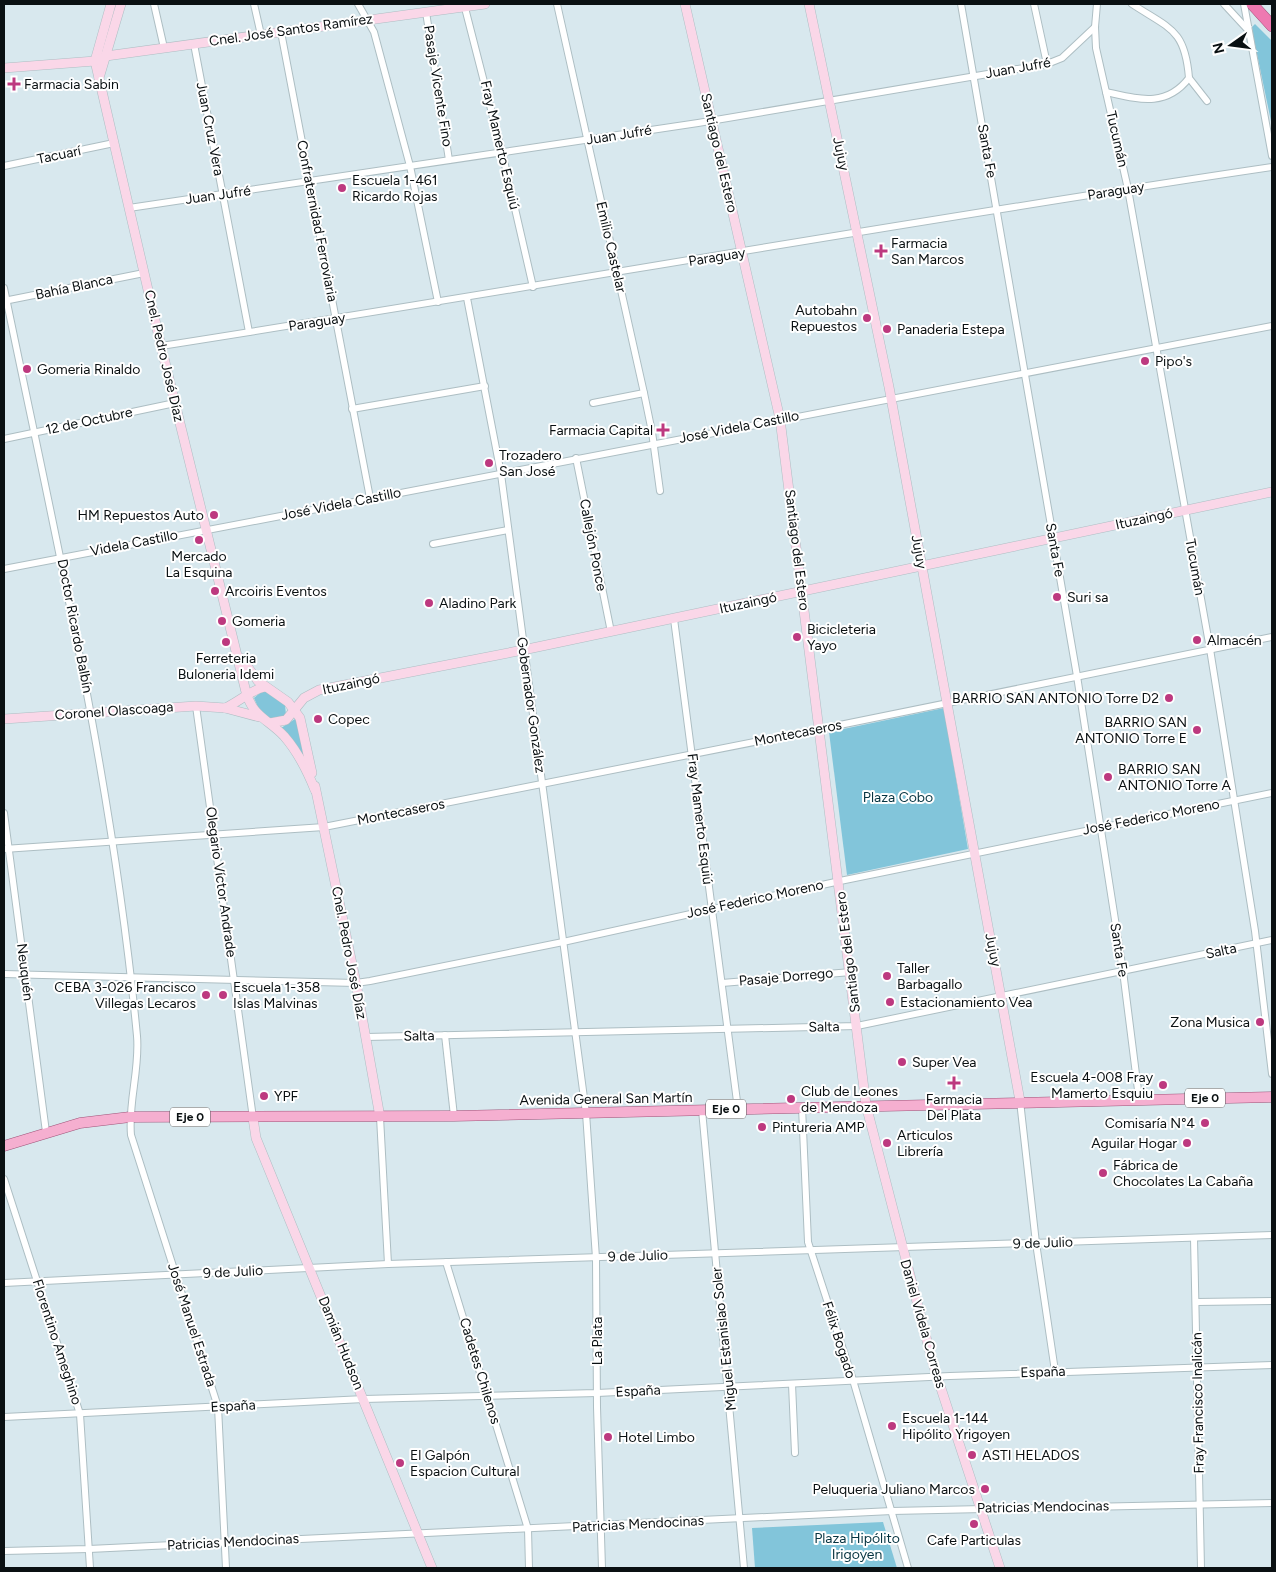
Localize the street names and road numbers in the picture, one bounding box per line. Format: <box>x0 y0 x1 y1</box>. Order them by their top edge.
street label: Cnel. José Santos Ramírez <box>208 10 374 50</box>
street label: Pasaje Vicente Fino <box>420 24 456 148</box>
street label: Juan Jufré <box>984 54 1052 82</box>
street label: Fray Mamerto Esquiú <box>477 79 523 211</box>
street label: Juan Cruz Vera <box>193 81 227 177</box>
street label: Santiago del Estero <box>697 92 741 214</box>
street label: Tucumán <box>1102 109 1132 169</box>
street label: Juan Jufré <box>585 121 653 149</box>
street label: Santa Fe <box>974 123 1000 180</box>
street label: Jujuy <box>829 136 853 173</box>
street label: Confraternidad Ferroviaria <box>293 139 341 303</box>
street label: Tacuarí <box>35 142 83 168</box>
street label: Paraguay <box>1086 178 1146 204</box>
street label: Juan Jufré <box>184 182 252 208</box>
street label: Emilio Castelar <box>592 200 630 294</box>
street label: Paraguay <box>687 244 747 270</box>
street label: Bahía Blanca <box>34 271 114 303</box>
street label: Cnel. Pedro José Díaz <box>141 288 187 424</box>
street label: Paraguay <box>287 309 347 335</box>
street label: 12 de Octubre <box>44 403 134 439</box>
street label: José Videla Castillo <box>677 407 801 447</box>
street label: José Videla Castillo <box>279 484 403 524</box>
street label: Santiago del Estero <box>781 488 813 612</box>
street label: Callejón Ponce <box>576 498 610 593</box>
street label: Ituzaingó <box>1114 505 1174 533</box>
street label: Santa Fe <box>1042 522 1068 579</box>
street label: Videla Castillo <box>89 526 179 560</box>
street label: Jujuy <box>908 534 930 571</box>
street label: Tucumán <box>1182 537 1208 597</box>
street label: Doctor Ricardo Balbín <box>54 558 96 695</box>
street label: Ituzaingó <box>718 589 778 617</box>
street label: Gobernador González <box>513 636 549 774</box>
street label: Ituzaingó <box>321 670 381 698</box>
street label: Coronel Olascoaga <box>54 698 174 724</box>
street label: Montecaseros <box>753 716 843 750</box>
street label: Fray Mamerto Esquiú <box>684 752 716 886</box>
street label: Montecaseros <box>356 795 446 829</box>
street label: José Federico Moreno <box>1081 795 1221 839</box>
street label: Olegario Víctor Andrade <box>202 806 240 959</box>
street label: José Federico Moreno <box>685 876 825 922</box>
street label: Cnel. Pedro José Díaz <box>328 885 370 1021</box>
street label: Santiago del Estero <box>832 890 864 1014</box>
street label: Santa Fe <box>1106 922 1132 979</box>
street label: Jujuy <box>981 932 1005 969</box>
street label: Salta <box>1204 939 1238 963</box>
street label: Neuquén <box>13 942 37 1002</box>
street label: Pasaje Dorrego <box>738 964 834 990</box>
street label: Salta <box>808 1018 840 1036</box>
street label: Salta <box>403 1027 435 1045</box>
road number: Eje 0 <box>1185 1088 1225 1108</box>
street label: Avenida General San Martín <box>519 1089 693 1109</box>
road number: Eje 0 <box>706 1100 746 1118</box>
road number: Eje 0 <box>170 1108 210 1126</box>
street label: 9 de Julio <box>1013 1233 1073 1253</box>
street label: 9 de Julio <box>608 1246 668 1266</box>
street label: Daniel Videla Correas <box>896 1258 950 1390</box>
street label: José Manuel Estrada <box>164 1261 220 1389</box>
street label: 9 de Julio <box>203 1262 263 1282</box>
street label: Miguel Estanislao Soler <box>708 1266 740 1412</box>
street label: Florentino Ameghino <box>29 1277 85 1407</box>
street label: Damián Hudson <box>315 1294 368 1392</box>
street label: Félix Bogado <box>819 1299 859 1381</box>
street label: Cadetes Chilenos <box>456 1316 504 1426</box>
street label: La Plata <box>589 1317 606 1365</box>
street label: Fray Francisco Inalicán <box>1188 1332 1208 1474</box>
street label: España <box>1020 1363 1066 1381</box>
street label: España <box>615 1381 661 1401</box>
street label: España <box>210 1396 256 1416</box>
street label: Patricias Mendocinas <box>977 1497 1109 1517</box>
street label: Patricias Mendocinas <box>572 1512 704 1536</box>
street label: Patricias Mendocinas <box>167 1530 299 1554</box>

